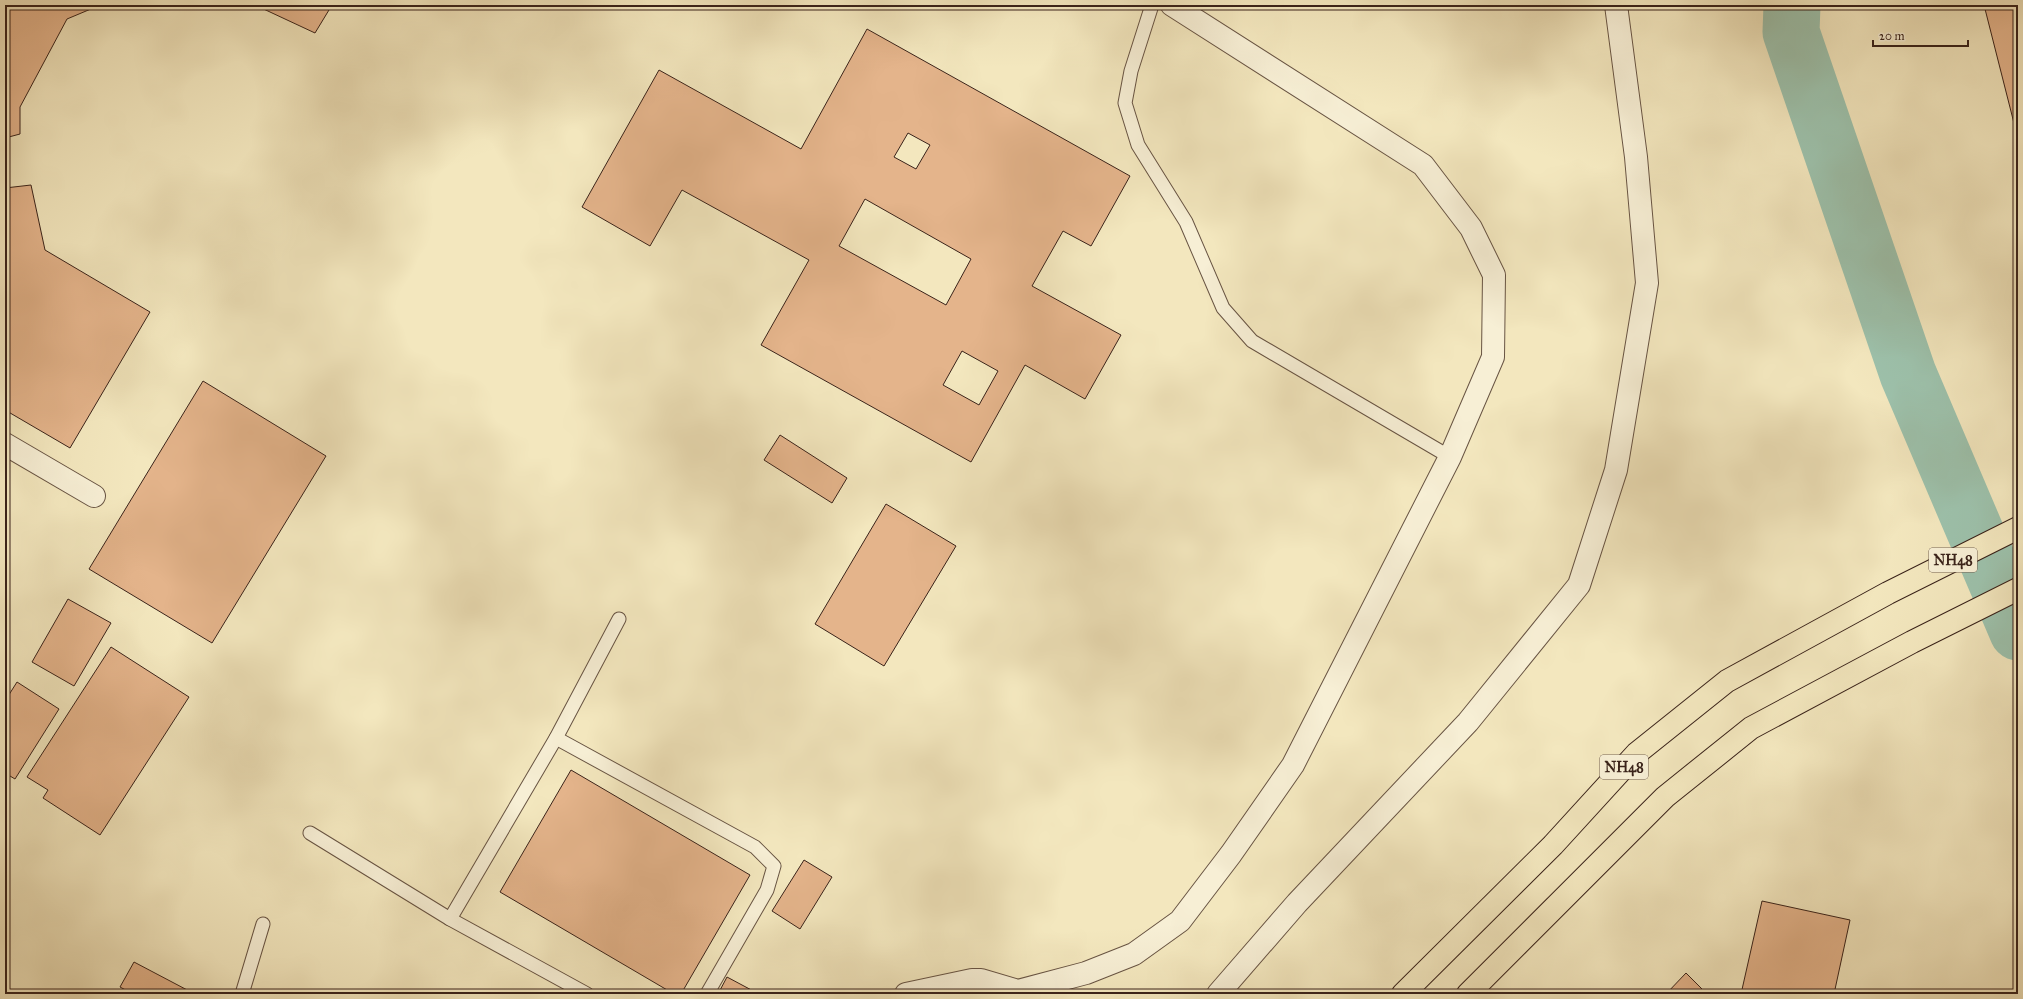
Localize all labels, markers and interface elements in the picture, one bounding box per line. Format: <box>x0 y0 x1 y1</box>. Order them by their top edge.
scale bar <box>1873 22 1968 48</box>
text: 20 m <box>1879 29 1905 43</box>
road number: NH48 <box>1929 548 1977 572</box>
road number: NH48 <box>1600 755 1648 779</box>

